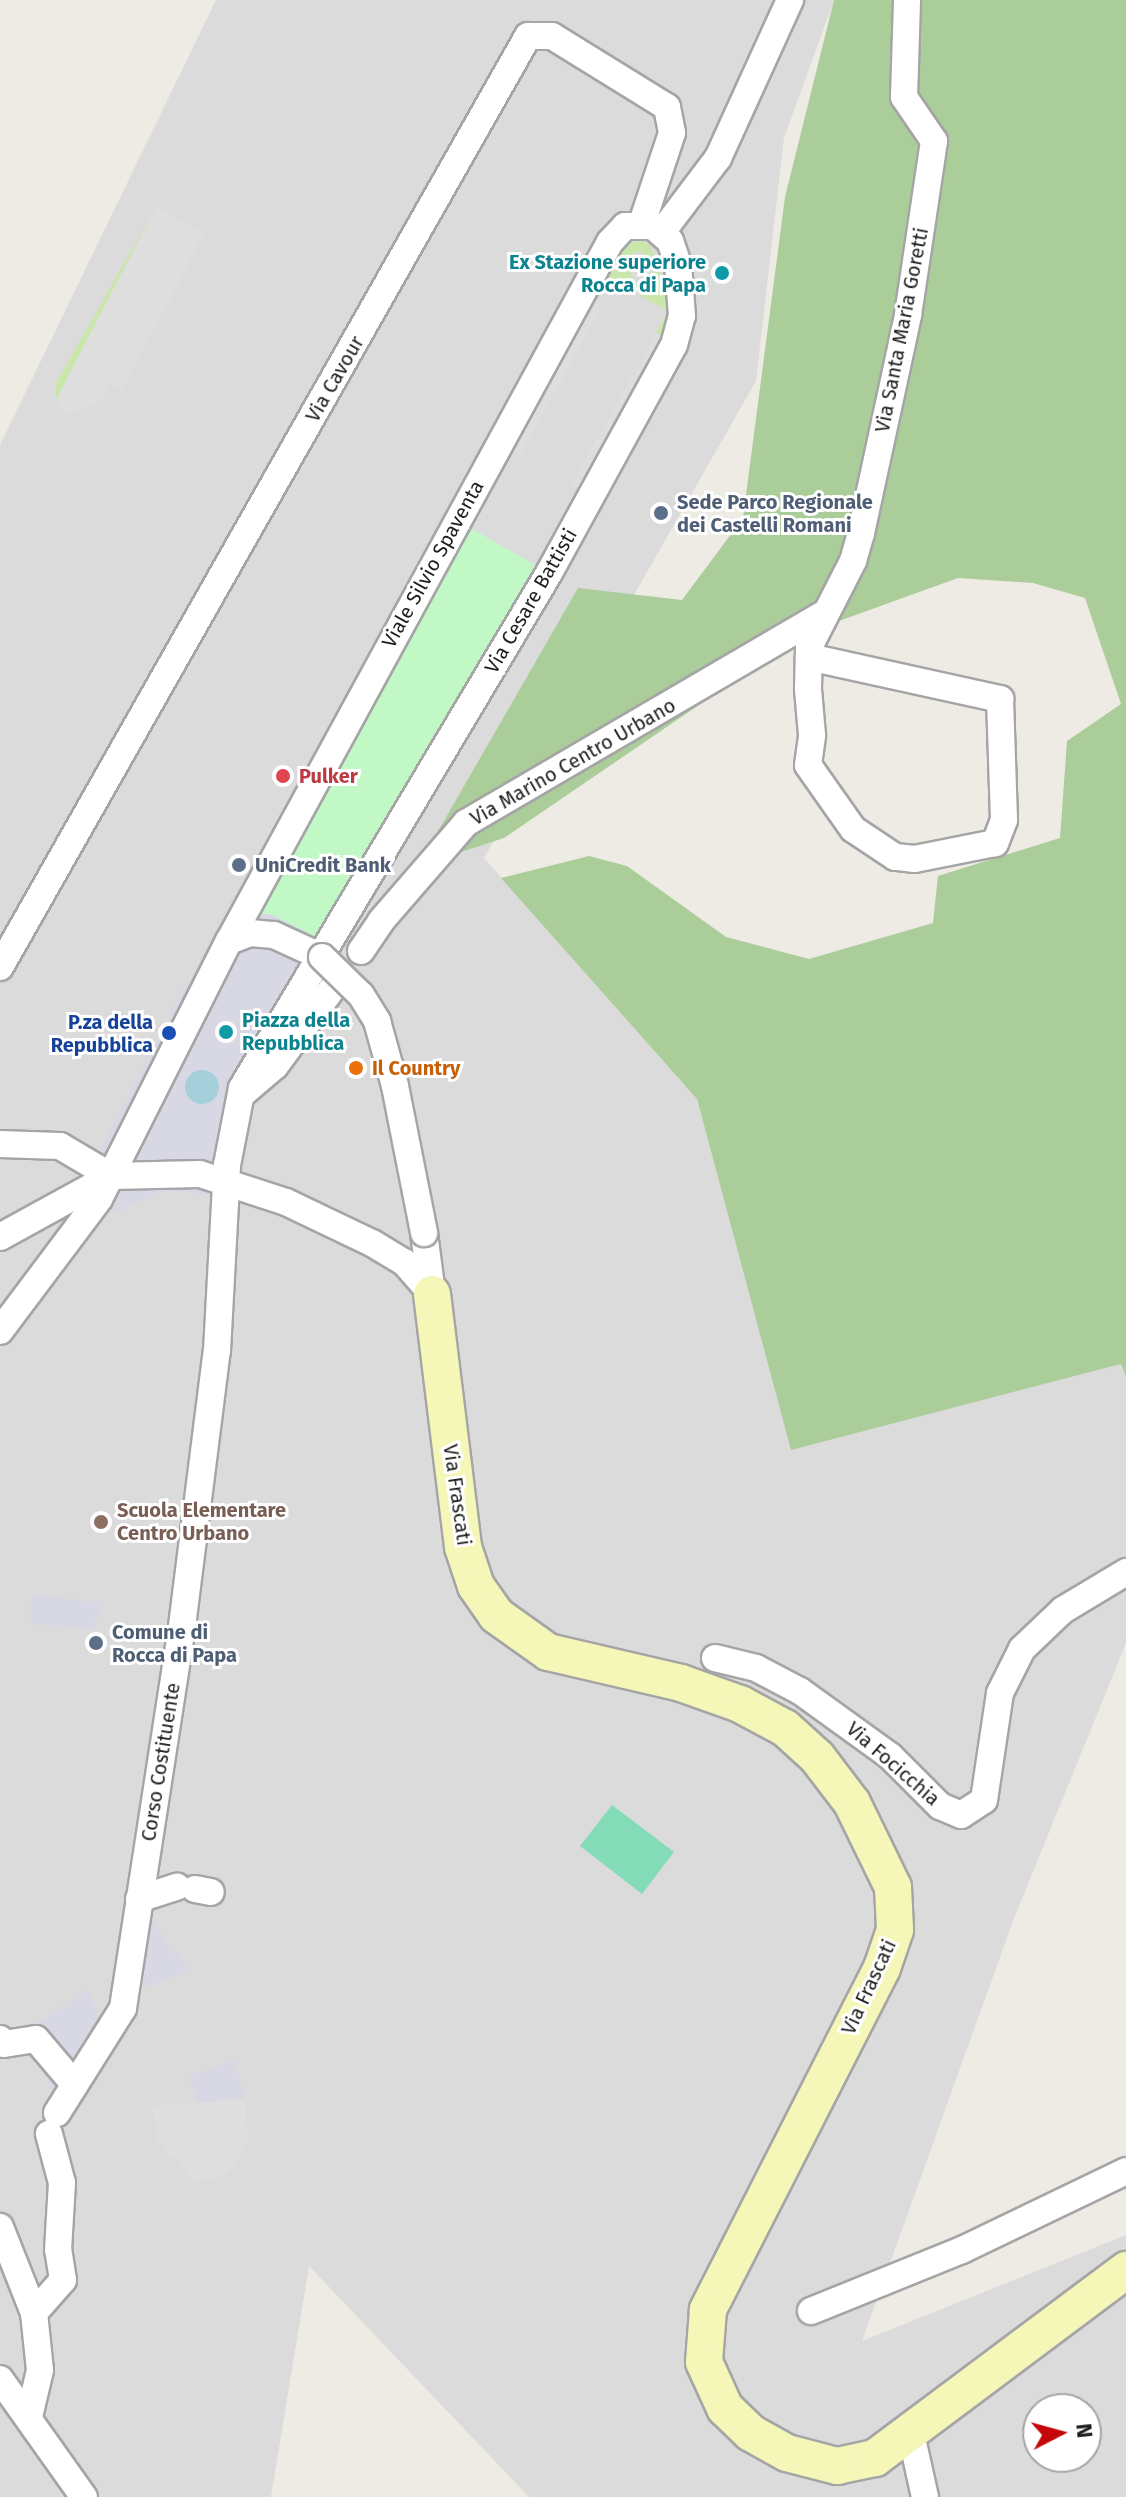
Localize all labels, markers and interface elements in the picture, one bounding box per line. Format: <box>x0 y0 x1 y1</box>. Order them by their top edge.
street label: Via Santa Maria Goretti <box>870 226 934 434</box>
place label: Ex Stazione superiore Rocca di Papa <box>509 250 706 297</box>
marker: Ex Stazione superiore Rocca di Papa <box>713 264 731 282</box>
street label: Via Cavour <box>301 332 369 426</box>
street label: Viale Silvio Spaventa <box>377 476 489 652</box>
place label: Sede Parco Regionale dei Castelli Romani <box>677 490 873 537</box>
marker: Sede Parco Regionale dei Castelli Romani <box>652 504 670 522</box>
street label: Via Cesare Battisti <box>480 524 582 678</box>
street label: Via Marino Centro Urbano <box>466 693 680 831</box>
place label: Pulker <box>299 764 358 788</box>
marker: Pulker <box>274 767 292 785</box>
place label: UniCredit Bank <box>255 853 391 877</box>
marker: UniCredit Bank <box>230 856 248 874</box>
place label: Piazza della Repubblica <box>242 1008 350 1055</box>
place label: P.za della Repubblica <box>51 1010 153 1057</box>
marker: Piazza della Repubblica <box>217 1023 235 1041</box>
marker: P.za della Repubblica <box>160 1024 178 1042</box>
place label: Il Country <box>372 1056 460 1080</box>
marker: Il Country <box>347 1059 365 1077</box>
street label: Via Frascati <box>438 1443 476 1547</box>
place label: Scuola Elementare Centro Urbano <box>117 1498 286 1545</box>
marker: Scuola Elementare Centro Urbano <box>92 1513 110 1531</box>
place label: Comune di Rocca di Papa <box>112 1620 237 1667</box>
marker: Comune di Rocca di Papa <box>87 1634 105 1652</box>
street label: Corso Costituente <box>137 1681 185 1843</box>
street label: Via Focicchia <box>841 1717 945 1811</box>
street label: Via Frascati <box>837 1936 901 2038</box>
north arrow <box>1022 2393 1102 2473</box>
text: N <box>1070 2422 1099 2439</box>

